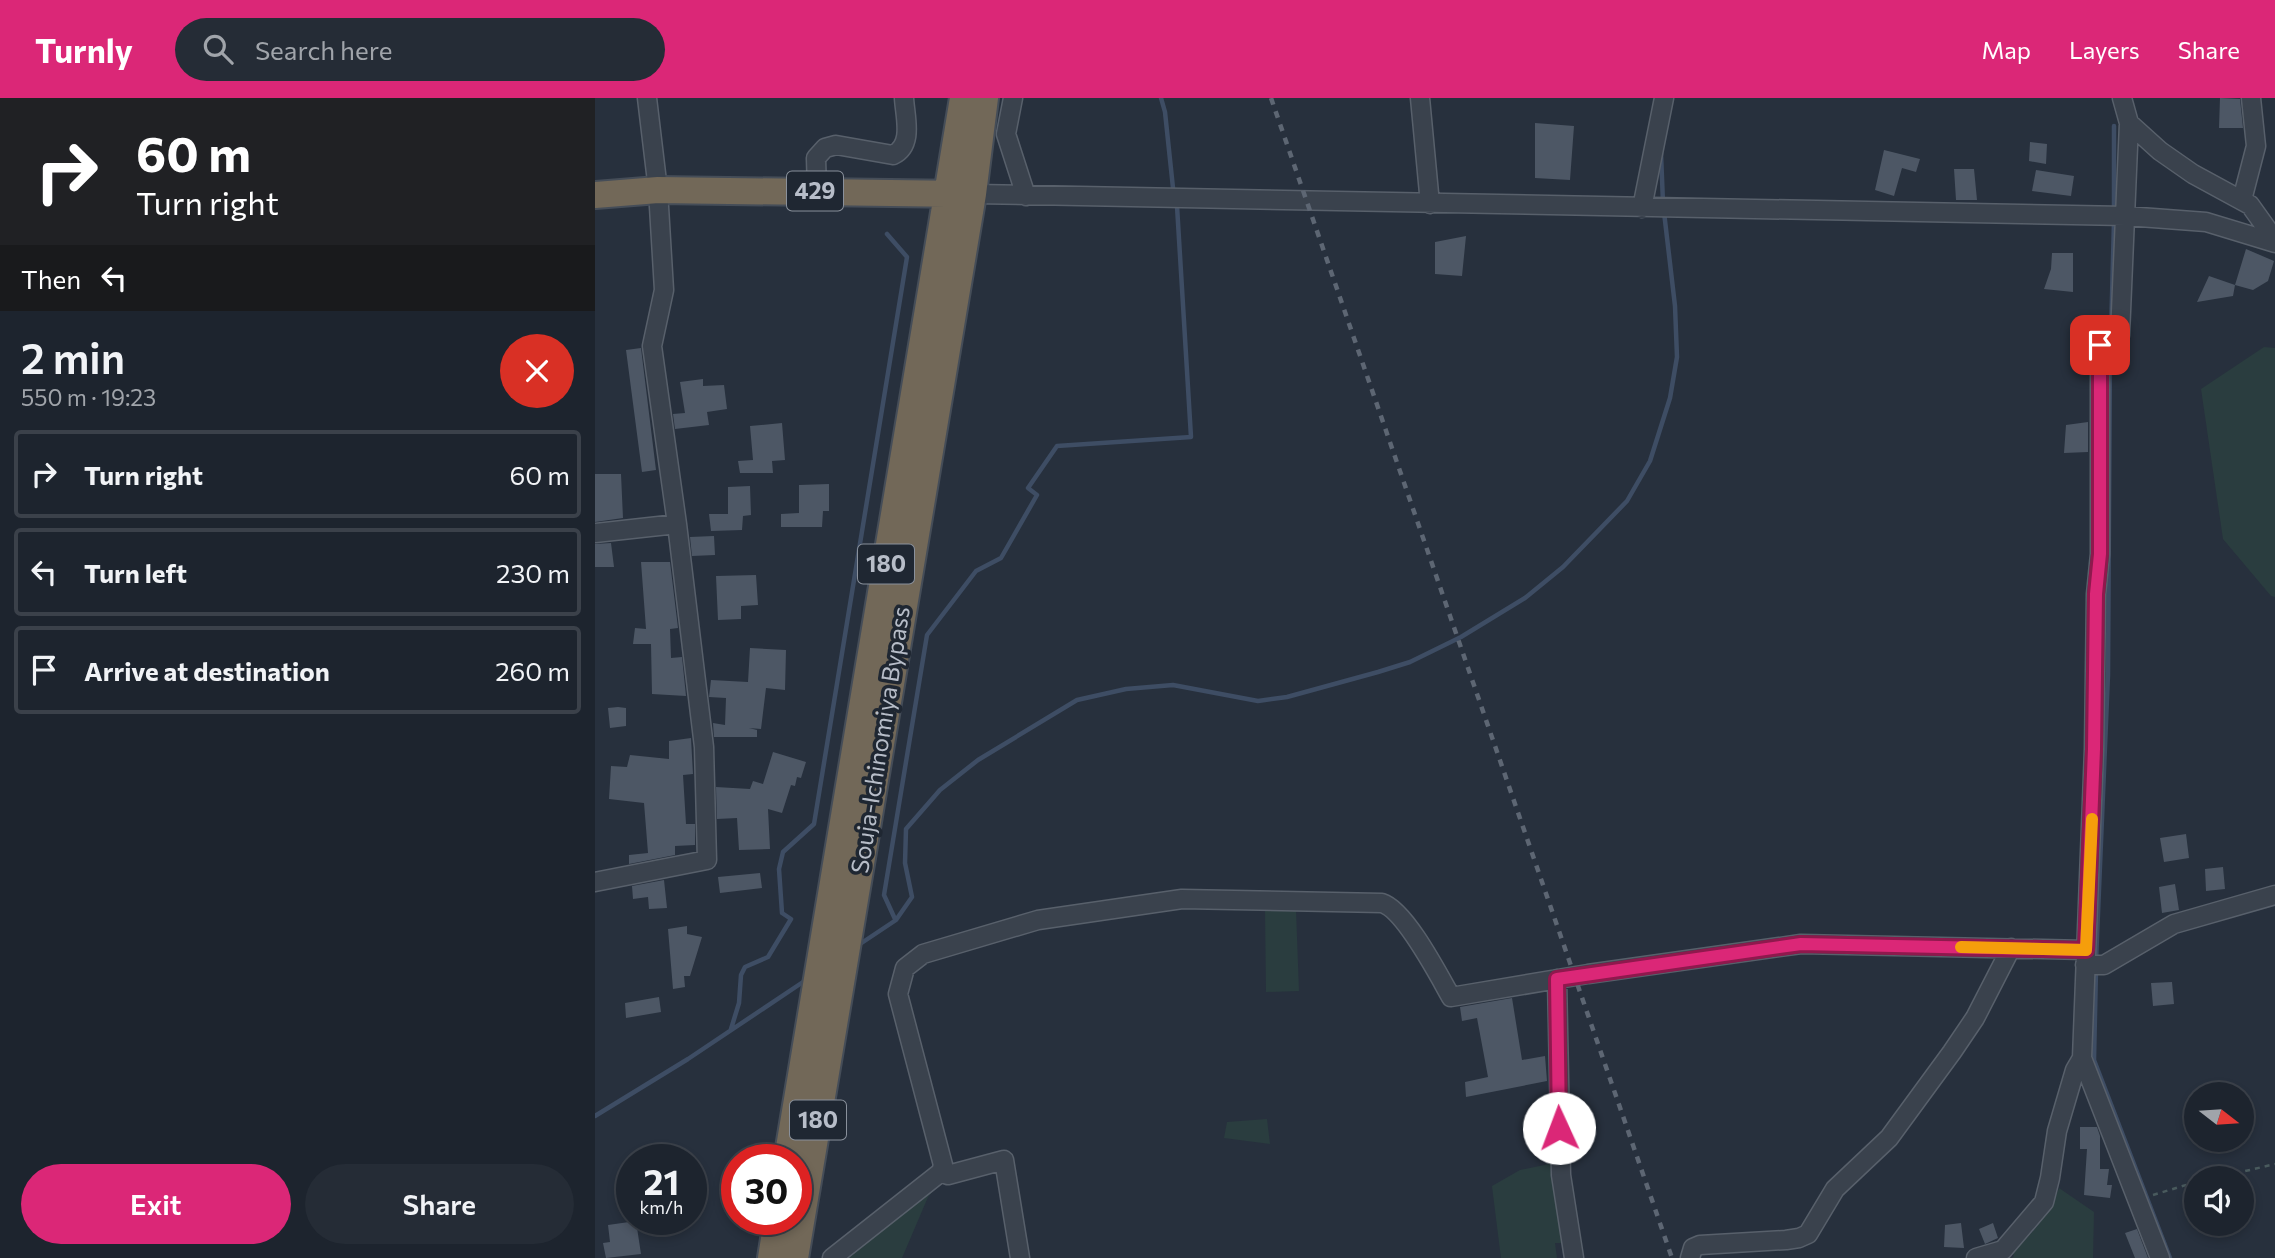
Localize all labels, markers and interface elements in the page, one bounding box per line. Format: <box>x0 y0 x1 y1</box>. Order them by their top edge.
search box <box>175 18 665 81</box>
text: Turnly <box>35 29 133 70</box>
icon: search <box>199 30 237 68</box>
text: Search here <box>255 34 392 65</box>
text: Map <box>1982 35 2031 64</box>
text: Layers <box>2069 35 2140 64</box>
text: Share <box>2178 35 2240 64</box>
text: 60 m <box>136 122 251 182</box>
icon: right <box>21 126 112 217</box>
road number: 429 <box>787 172 843 211</box>
text: Turn right <box>136 182 279 222</box>
icon: left <box>95 259 133 297</box>
text: Then <box>21 263 81 294</box>
pin <box>2070 315 2130 375</box>
icon: arrive <box>2081 326 2119 364</box>
text: 2 min <box>21 331 125 383</box>
button: close <box>500 334 574 408</box>
text: 550 m · 19:23 <box>21 383 156 411</box>
icon: right <box>25 455 63 493</box>
text: Turn right <box>84 459 203 490</box>
text: 60 m <box>510 459 570 490</box>
road number: 180 <box>858 544 914 584</box>
icon: left <box>25 553 63 591</box>
text: Turn left <box>84 557 187 588</box>
text: 230 m <box>496 557 570 588</box>
street label: Souja-Ichinomiya Bypass <box>844 604 915 875</box>
icon: arrive <box>25 651 63 689</box>
text: Arrive at destination <box>84 655 330 686</box>
text: 260 m <box>495 655 570 686</box>
north arrow <box>2184 1082 2254 1152</box>
map controls <box>2184 1082 2254 1236</box>
position arrow <box>1522 1091 1596 1165</box>
road number: 180 <box>790 1100 846 1140</box>
speed limit sign: 30 <box>721 1144 812 1235</box>
text: 21 <box>644 1159 679 1202</box>
button: Exit <box>21 1164 291 1244</box>
button: Share <box>305 1164 574 1244</box>
button: sound <box>2184 1166 2254 1236</box>
text: km/h <box>640 1196 683 1218</box>

